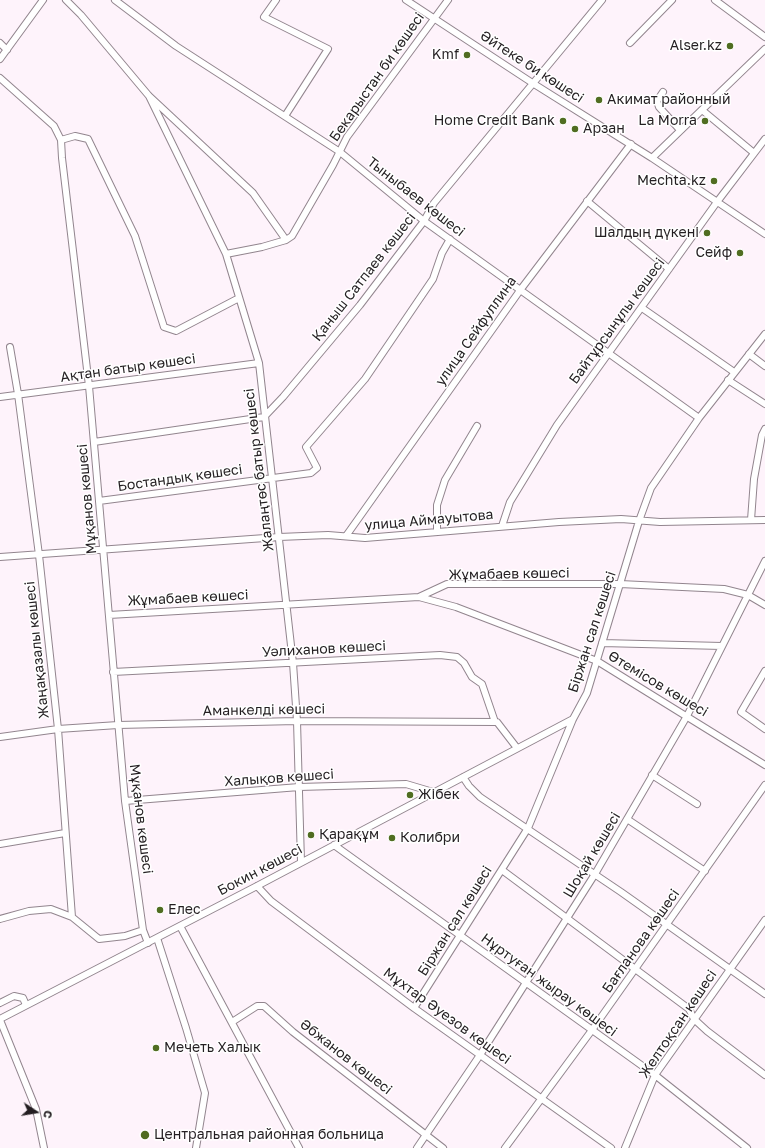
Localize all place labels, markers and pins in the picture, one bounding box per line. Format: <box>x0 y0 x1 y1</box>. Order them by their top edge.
place label: Alser.kz <box>670 38 722 54</box>
marker: Alser.kz <box>725 41 735 51</box>
place label: Kmf <box>432 47 459 63</box>
marker: Kmf <box>462 50 472 60</box>
place label: Акимат районный <box>607 92 730 108</box>
marker: Акимат районный <box>594 95 604 105</box>
place label: Home Credit Bank <box>434 113 555 129</box>
place label: La Morra <box>638 113 697 129</box>
marker: Home Credit Bank <box>558 116 568 126</box>
marker: La Morra <box>700 116 710 126</box>
place label: Арзан <box>583 121 625 137</box>
marker: Арзан <box>570 124 580 134</box>
place label: Mechta.kz <box>637 173 706 189</box>
marker: Mechta.kz <box>709 176 719 186</box>
place label: Шалдың дүкені <box>594 225 699 241</box>
marker: Шалдың дүкені <box>702 228 712 238</box>
place label: Сейф <box>695 245 732 261</box>
marker: Сейф <box>735 248 745 258</box>
place label: Жібек <box>418 787 460 803</box>
marker: Жібек <box>405 790 415 800</box>
place label: Қарақұм <box>319 827 379 843</box>
marker: Қарақұм <box>306 830 316 840</box>
place label: Колибри <box>400 830 460 846</box>
marker: Колибри <box>387 833 397 843</box>
place label: Елес <box>168 902 201 918</box>
marker: Елес <box>155 905 165 915</box>
place label: Мечеть Халык <box>164 1040 261 1056</box>
marker: Мечеть Халык <box>151 1043 161 1053</box>
place label: Центральная районная больница <box>154 1127 384 1143</box>
marker: Центральная районная больница <box>139 1129 151 1141</box>

